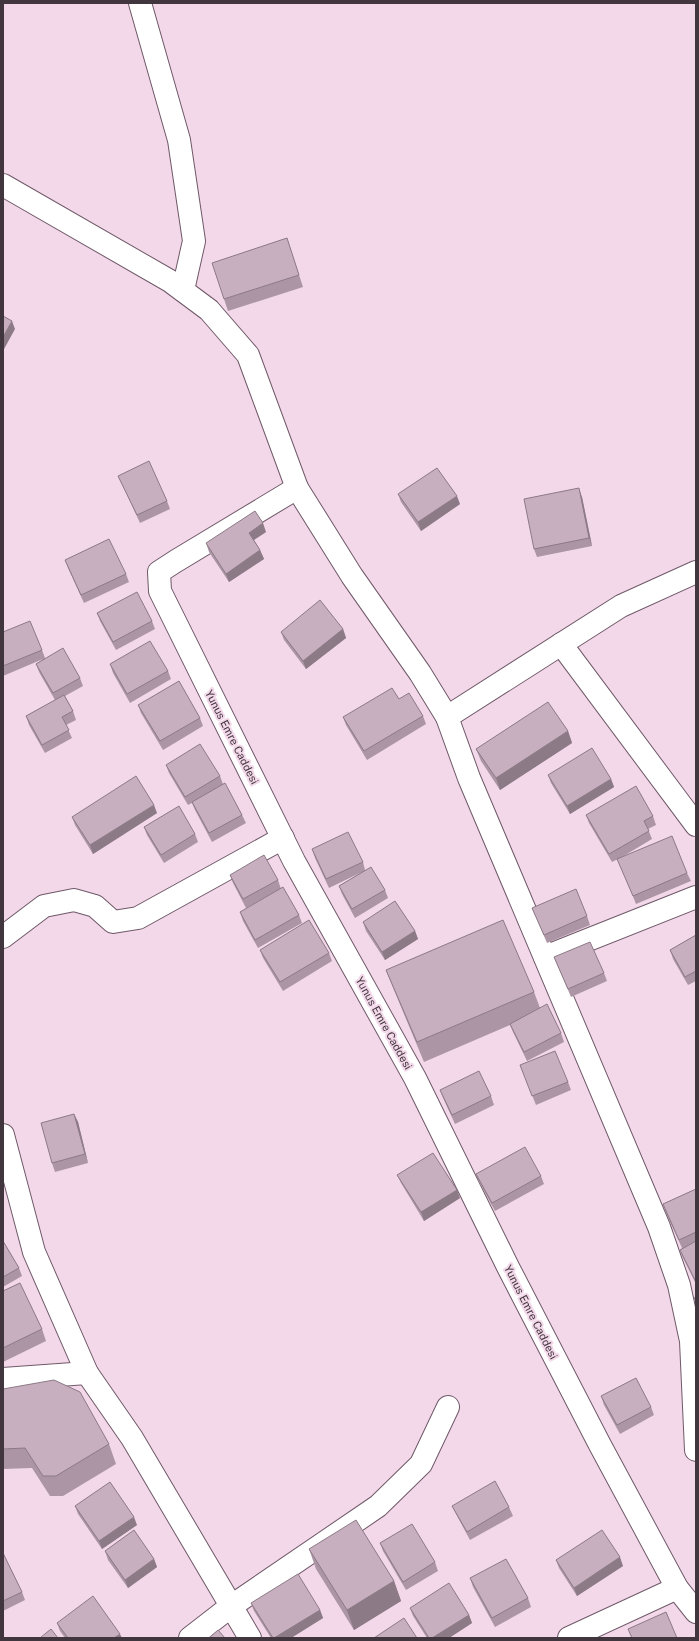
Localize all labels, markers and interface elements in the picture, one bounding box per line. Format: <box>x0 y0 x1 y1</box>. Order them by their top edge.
street label: Yunus Emre Caddesi <box>203 688 261 786</box>
street label: Yunus Emre Caddesi <box>354 975 414 1071</box>
street label: Yunus Emre Caddesi <box>502 1263 560 1361</box>

